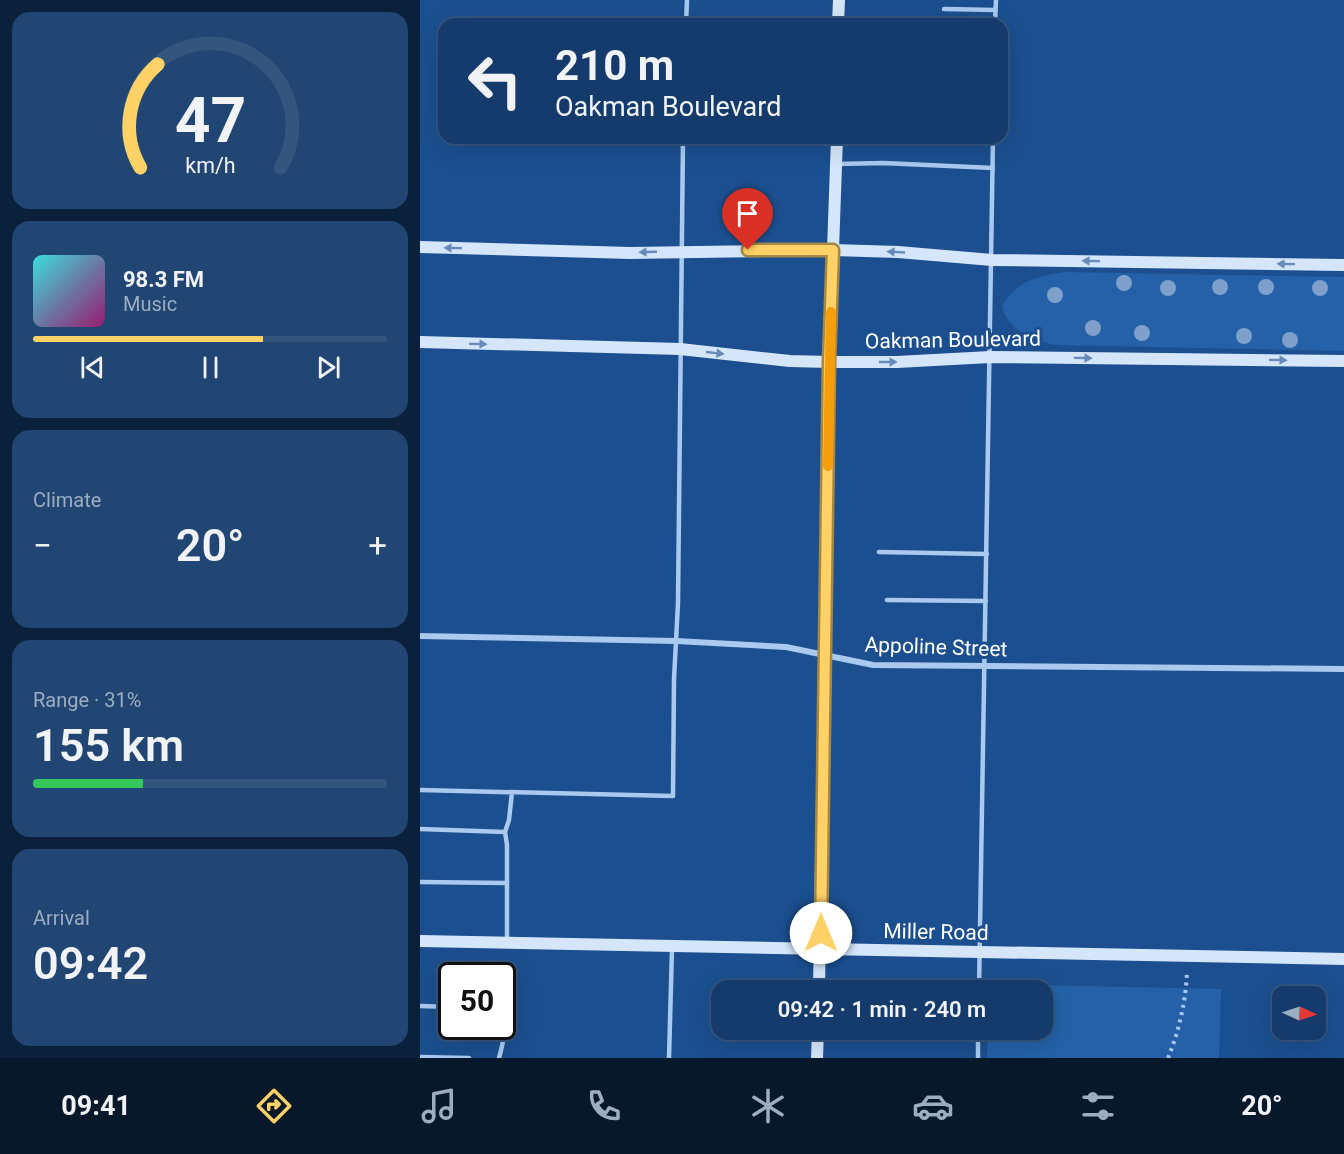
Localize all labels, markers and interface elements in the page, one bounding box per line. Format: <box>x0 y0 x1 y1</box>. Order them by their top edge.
text: 210 m <box>555 41 674 90</box>
icon: left <box>456 42 534 120</box>
text: 47 <box>174 84 246 157</box>
text: Oakman Boulevard <box>555 91 781 123</box>
text: km/h <box>185 153 235 178</box>
pin <box>722 188 773 250</box>
icon: arrive <box>731 197 764 230</box>
one-way arrow <box>444 243 463 253</box>
one-way arrow <box>639 247 658 257</box>
one-way arrow <box>886 248 905 257</box>
one-way arrow <box>1081 257 1100 266</box>
one-way arrow <box>1276 259 1295 269</box>
text: 98.3 FM <box>123 267 204 292</box>
text: Music <box>123 292 177 316</box>
street label: Oakman Boulevard <box>865 326 1041 354</box>
one-way arrow <box>469 339 488 349</box>
one-way arrow <box>706 348 725 358</box>
icon: previous <box>76 351 109 384</box>
icon: pause <box>194 351 227 384</box>
icon: next <box>312 351 345 384</box>
one-way arrow <box>1073 353 1092 363</box>
one-way arrow <box>1268 355 1287 365</box>
one-way arrow <box>878 357 897 367</box>
text: Climate <box>33 488 101 512</box>
text: 20° <box>176 519 244 572</box>
text: − <box>33 526 52 565</box>
text: + <box>368 526 387 565</box>
street label: Appoline Street <box>864 633 1008 661</box>
text: Range · 31% <box>33 688 141 712</box>
text: 155 km <box>33 719 184 772</box>
position arrow <box>789 901 853 965</box>
text: Arrival <box>33 906 90 930</box>
street label: Miller Road <box>883 919 989 945</box>
text: 09:42 <box>33 937 148 990</box>
speed limit sign: 50 <box>438 962 516 1040</box>
north arrow <box>1272 986 1326 1040</box>
map controls <box>1272 986 1326 1040</box>
text: 09:42 · 1 min · 240 m <box>778 997 986 1022</box>
icon: directions <box>253 1085 295 1127</box>
icon: music <box>418 1085 460 1127</box>
icon: phone <box>583 1085 625 1127</box>
icon: climate <box>747 1085 789 1127</box>
icon: car <box>912 1085 954 1127</box>
icon: filters <box>1077 1085 1119 1127</box>
text: 09:41 <box>61 1090 131 1122</box>
text: 20° <box>1241 1090 1283 1122</box>

